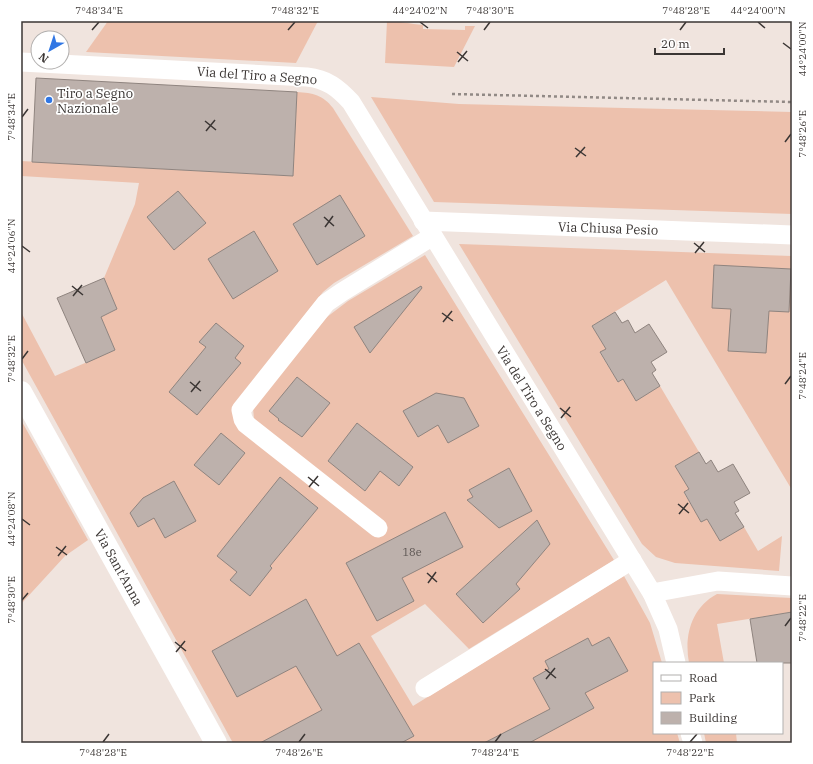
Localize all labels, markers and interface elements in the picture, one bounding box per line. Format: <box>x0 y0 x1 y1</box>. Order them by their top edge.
text: 7°48'34"E <box>75 4 123 17</box>
text: 7°48'32"E <box>271 4 319 17</box>
text: 44°24'02"N <box>393 4 448 17</box>
text: 7°48'30"E <box>466 4 514 17</box>
text: 7°48'28"E <box>662 4 710 17</box>
text: 44°24'00"N <box>731 4 786 17</box>
text: 44°24'00"N <box>796 21 809 77</box>
north arrow <box>30 30 70 70</box>
scale bar <box>655 30 724 56</box>
text: 20 m <box>661 36 690 51</box>
text: N <box>36 49 51 66</box>
street label: Via del Tiro a Segno <box>196 63 318 88</box>
place label: Tiro a Segno Nazionale <box>57 85 133 117</box>
text: 7°48'34"E <box>5 93 18 141</box>
marker: Tiro a Segno Nazionale <box>44 95 54 105</box>
text: 7°48'26"E <box>796 110 809 158</box>
text: 44°24'06"N <box>5 218 18 274</box>
street label: Via Chiusa Pesio <box>558 218 658 239</box>
text: 7°48'32"E <box>5 335 18 383</box>
street label: Via del Tiro a Segno <box>492 343 571 454</box>
text: 7°48'24"E <box>796 352 809 400</box>
text: 44°24'08"N <box>5 491 18 547</box>
street label: Via Sant'Anna <box>91 526 147 609</box>
house number: 18e <box>402 545 422 559</box>
text: 7°48'30"E <box>5 576 18 624</box>
text: 7°48'22"E <box>796 594 809 642</box>
legend <box>653 662 783 734</box>
text: Road <box>689 670 718 685</box>
text: Park <box>689 690 715 705</box>
text: Building <box>689 710 737 725</box>
text: 7°48'28"E <box>79 746 127 759</box>
text: 7°48'26"E <box>275 746 323 759</box>
text: 7°48'24"E <box>471 746 519 759</box>
text: 7°48'22"E <box>666 746 714 759</box>

